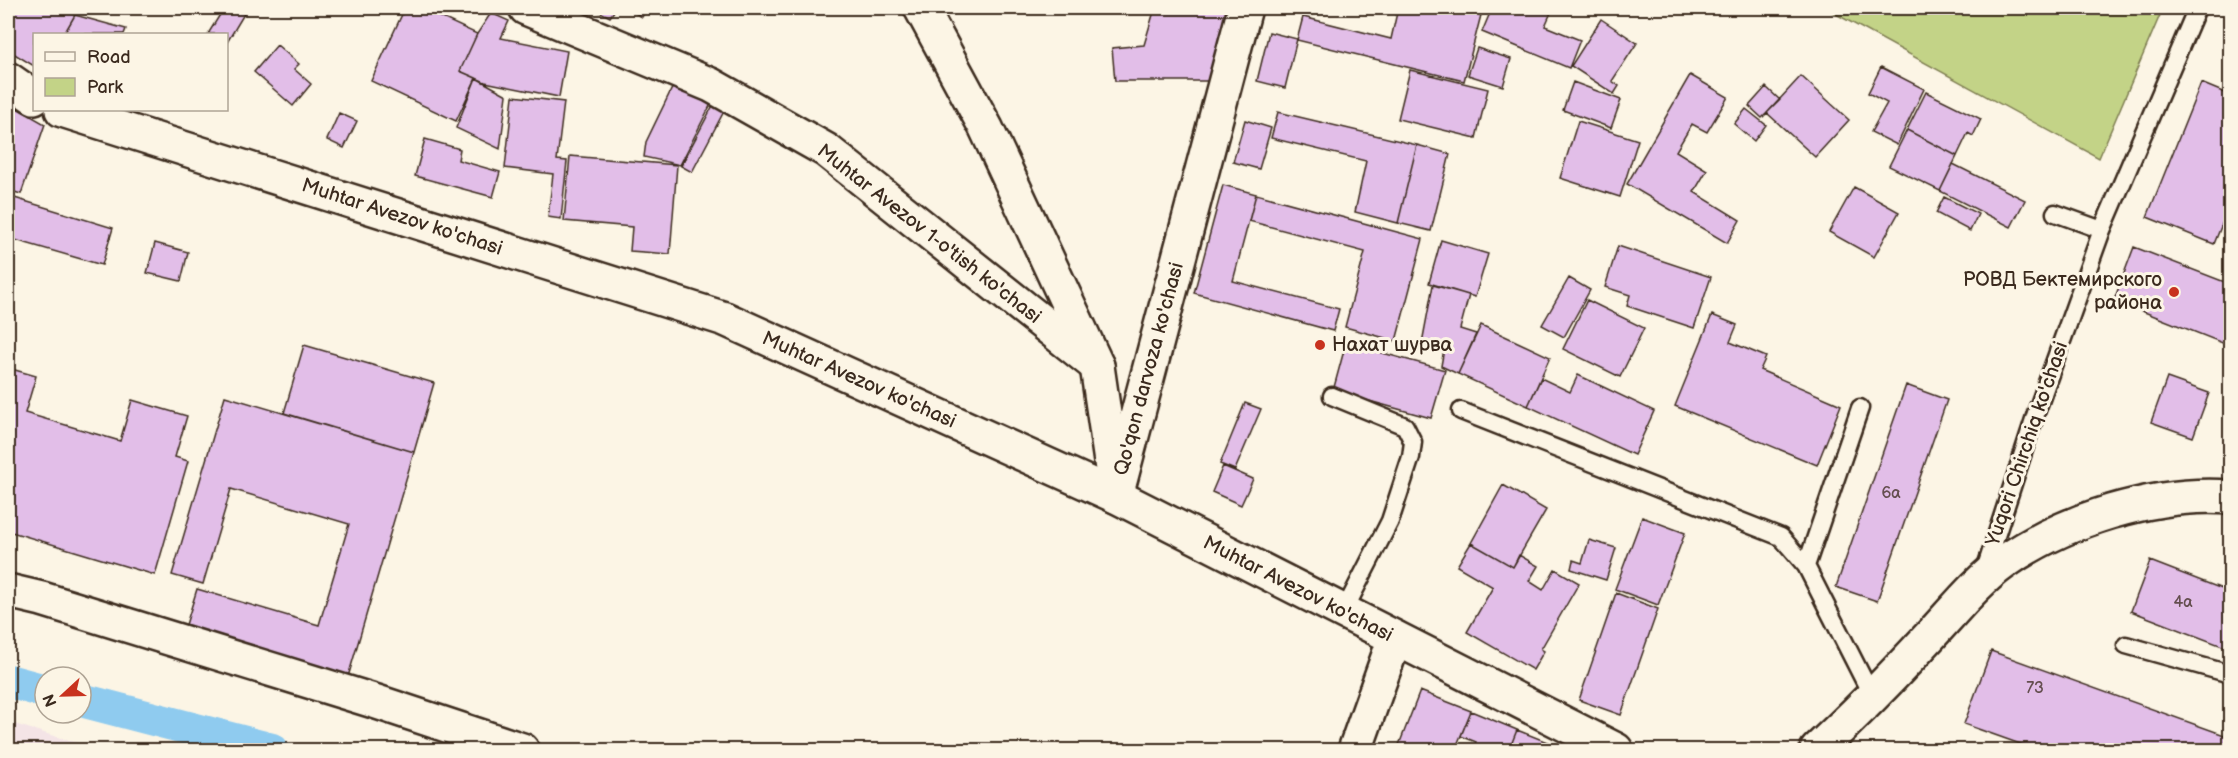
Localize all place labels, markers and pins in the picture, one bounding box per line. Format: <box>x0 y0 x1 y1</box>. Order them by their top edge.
place label: РОВД Бектемирского района <box>1963 268 2162 315</box>
marker: РОВД Бектемирского района <box>2167 285 2181 299</box>
place label: Нахат шурва <box>1332 333 1452 357</box>
marker: Нахат шурва <box>1313 338 1327 352</box>

